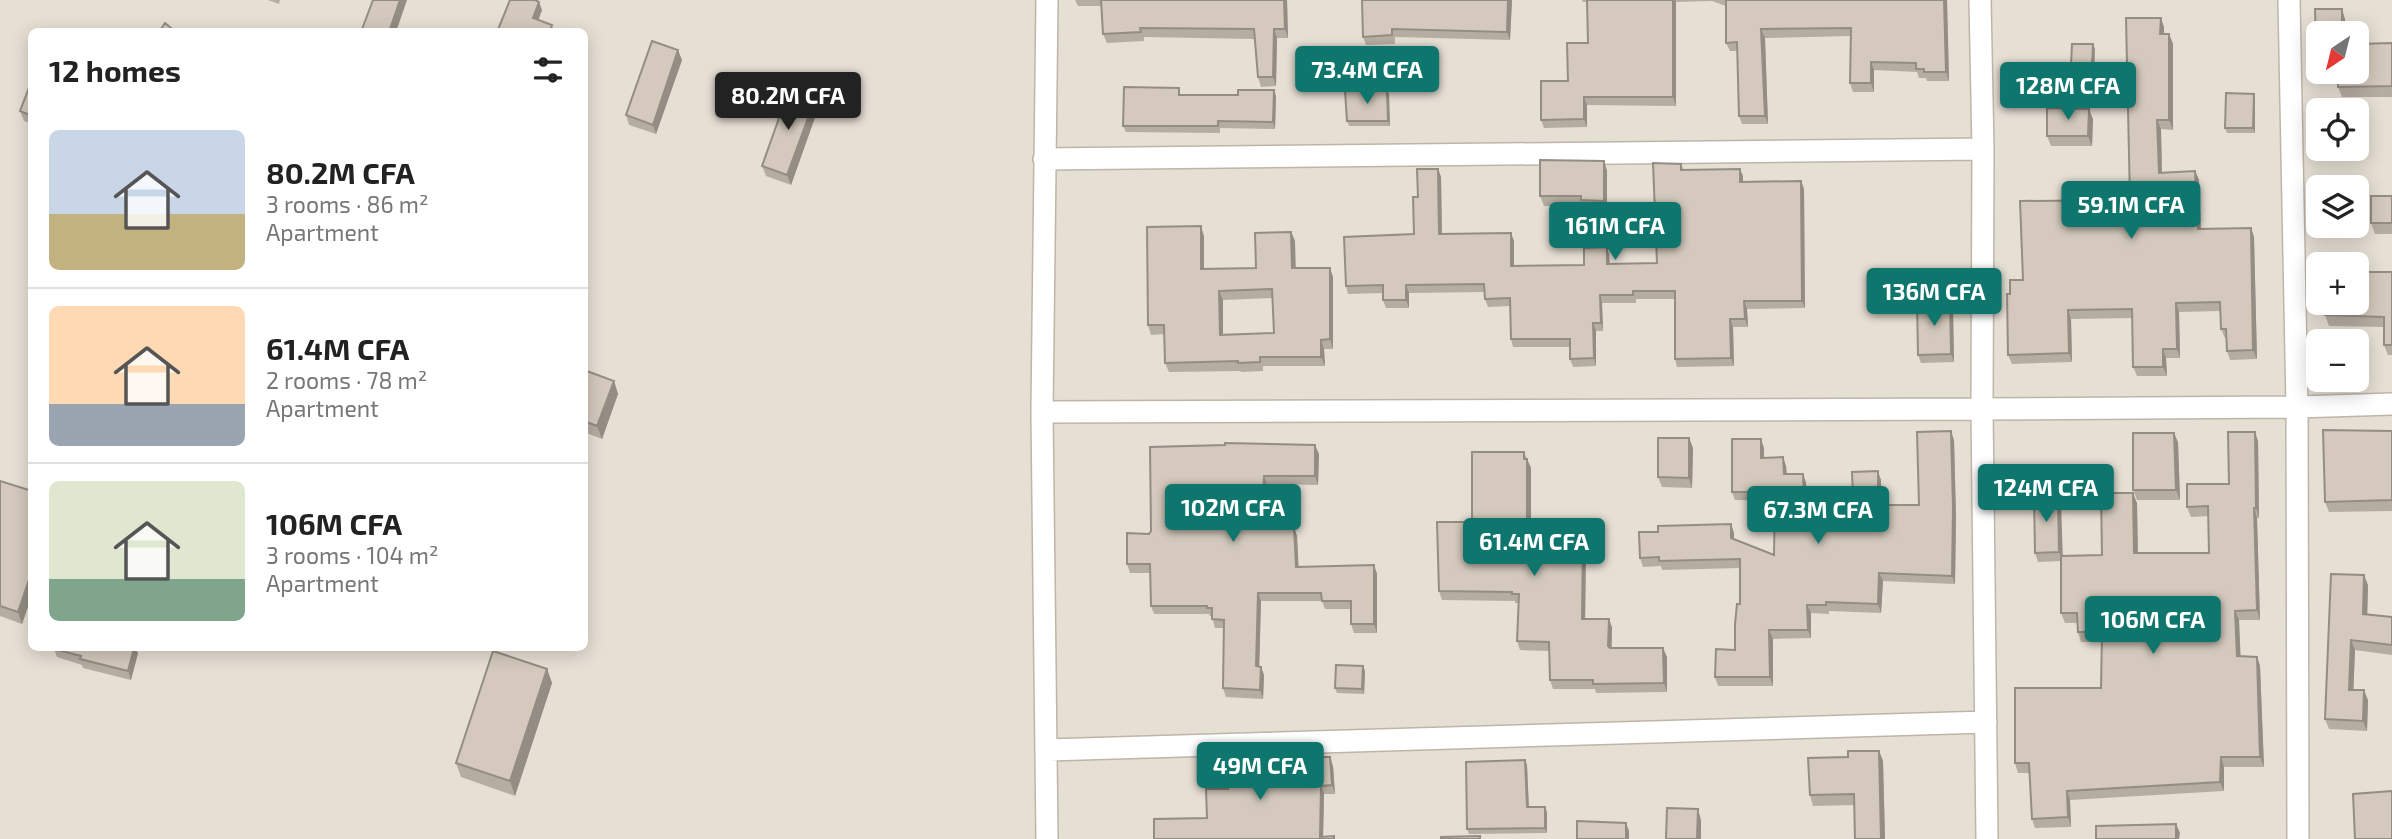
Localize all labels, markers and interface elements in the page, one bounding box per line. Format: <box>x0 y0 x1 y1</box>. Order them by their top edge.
north arrow <box>2306 21 2370 84</box>
map controls <box>2306 21 2369 392</box>
pin: 73.4M CFA <box>1287 46 1447 106</box>
icon: filters <box>529 51 567 89</box>
text: 12 homes <box>49 52 181 88</box>
text: 73.4M CFA <box>1311 55 1423 83</box>
pin: 128M CFA <box>1996 62 2140 122</box>
text: 128M CFA <box>2016 71 2120 99</box>
pin: 80.2M CFA <box>708 72 868 132</box>
text: 80.2M CFA <box>731 81 845 109</box>
button: locate <box>2306 98 2369 161</box>
text: 80.2M CFA <box>266 154 415 190</box>
icon: home <box>105 158 189 242</box>
button: layers <box>2306 175 2369 238</box>
pin: 59.1M CFA <box>2051 182 2211 241</box>
text: 3 rooms · 86 m² <box>266 190 428 218</box>
text: 59.1M CFA <box>2077 190 2185 218</box>
pin: 161M CFA <box>1543 202 1687 262</box>
text: 161M CFA <box>1565 211 1665 239</box>
text: Apartment <box>266 218 379 246</box>
button: + <box>2306 252 2369 315</box>
pin: 136M CFA <box>1862 268 2006 328</box>
text: 136M CFA <box>1883 277 1985 305</box>
button: − <box>2306 329 2369 392</box>
text: 61.4M CFA <box>266 330 409 366</box>
icon: home <box>105 334 189 418</box>
text: 2 rooms · 78 m² <box>266 366 427 394</box>
text: Apartment <box>266 394 379 422</box>
pin: 124M CFA <box>1974 464 2118 524</box>
text: 124M CFA <box>1994 473 2098 501</box>
pin: 102M CFA <box>1161 484 1305 544</box>
pin: 67.3M CFA <box>1738 486 1898 546</box>
text: 102M CFA <box>1181 493 1285 521</box>
text: 67.3M CFA <box>1763 495 1873 523</box>
text: 106M CFA <box>266 505 402 541</box>
icon: home <box>105 509 189 593</box>
pin: 61.4M CFA <box>1454 518 1614 578</box>
text: 61.4M CFA <box>1479 527 1589 555</box>
text: 3 rooms · 104 m² <box>266 541 438 569</box>
text: Apartment <box>266 569 379 597</box>
pin: 106M CFA <box>2081 596 2225 656</box>
text: 106M CFA <box>2101 605 2205 633</box>
pin: 49M CFA <box>1195 742 1325 802</box>
text: 49M CFA <box>1213 751 1307 779</box>

